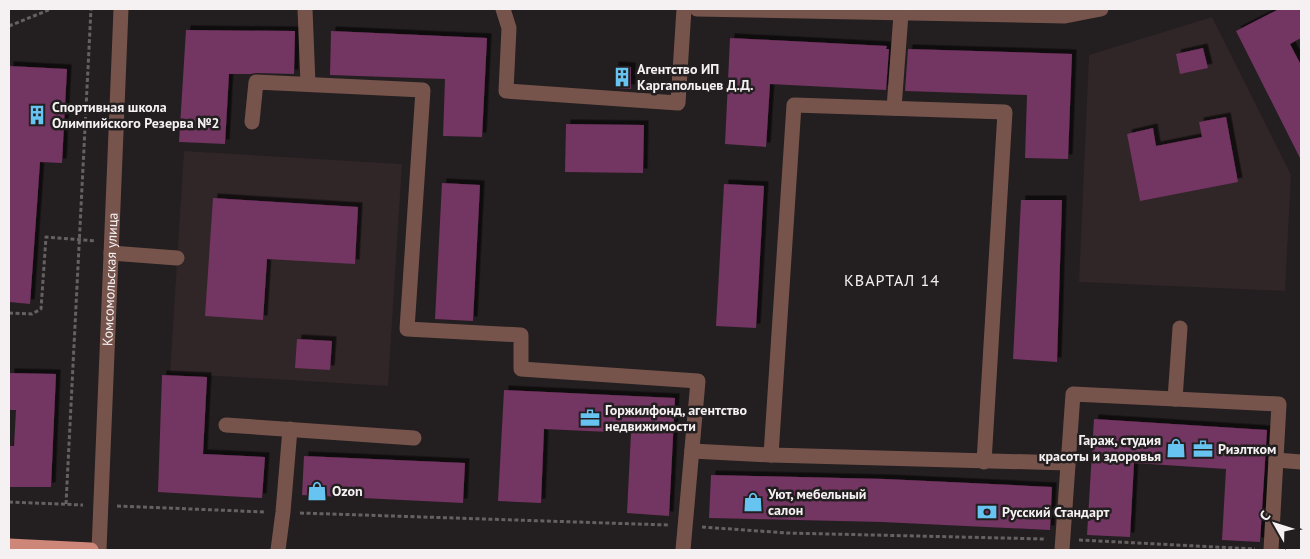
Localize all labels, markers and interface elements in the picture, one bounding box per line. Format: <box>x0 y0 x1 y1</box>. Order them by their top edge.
place label: Агентство ИП Каргапольцев Д.Д. <box>637 60 753 94</box>
building icon: Агентство ИП Каргапольцев Д.Д. <box>611 66 633 88</box>
place label: Спортивная школа Олимпийского Резерва №2 <box>52 98 219 132</box>
building icon: Спортивная школа Олимпийского Резерва №2 <box>26 104 48 126</box>
street label: Комсомольская улица <box>98 212 122 346</box>
district label: КВАРТАЛ 14 <box>844 270 940 290</box>
place label: Горжилфонд, агентство недвижимости <box>605 401 748 435</box>
office icon: Горжилфонд, агентство недвижимости <box>579 407 601 429</box>
place label: Гараж, студия красоты и здоровья <box>1039 431 1161 465</box>
shop icon: Гараж, студия красоты и здоровья <box>1165 437 1187 459</box>
office icon: Риэлтком <box>1192 438 1214 460</box>
place label: Риэлтком <box>1218 440 1276 458</box>
shop icon: Ozon <box>306 480 328 502</box>
place label: Ozon <box>332 482 363 500</box>
place label: Уют, мебельный салон <box>767 485 866 519</box>
shop icon: Уют, мебельный салон <box>742 491 764 513</box>
north arrow <box>1250 499 1300 549</box>
bank icon: Русский Стандарт <box>976 501 998 523</box>
place label: Русский Стандарт <box>1002 503 1109 521</box>
text: С <box>1255 507 1274 525</box>

